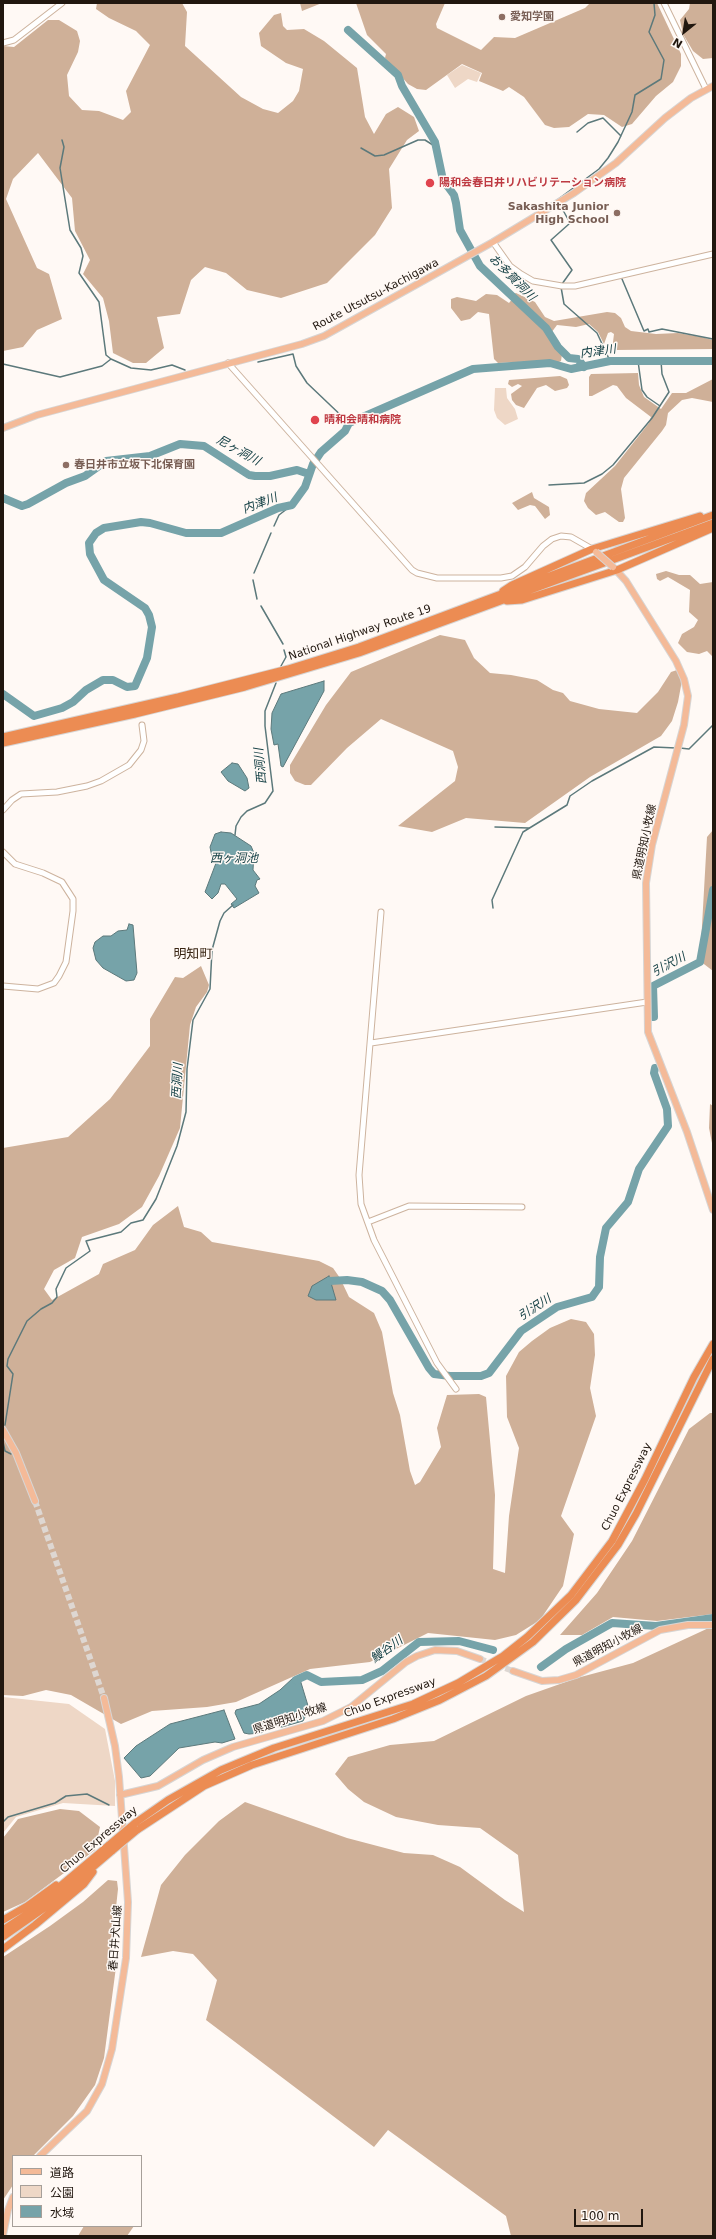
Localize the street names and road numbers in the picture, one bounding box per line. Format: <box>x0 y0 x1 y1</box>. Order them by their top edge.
street label: Route Utsutsu-Kachigawa <box>311 256 441 334</box>
street label: National Highway Route 19 <box>287 602 433 664</box>
street label: 県道明知小牧線 <box>631 803 659 881</box>
street label: Chuo Expressway <box>599 1441 655 1533</box>
street label: 県道明知小牧線 <box>571 1622 645 1670</box>
street label: Chuo Expressway <box>342 1675 438 1721</box>
street label: 県道明知小牧線 <box>251 1701 329 1737</box>
street label: Chuo Expressway <box>58 1804 140 1876</box>
street label: 春日井犬山線 <box>107 1905 125 1971</box>

